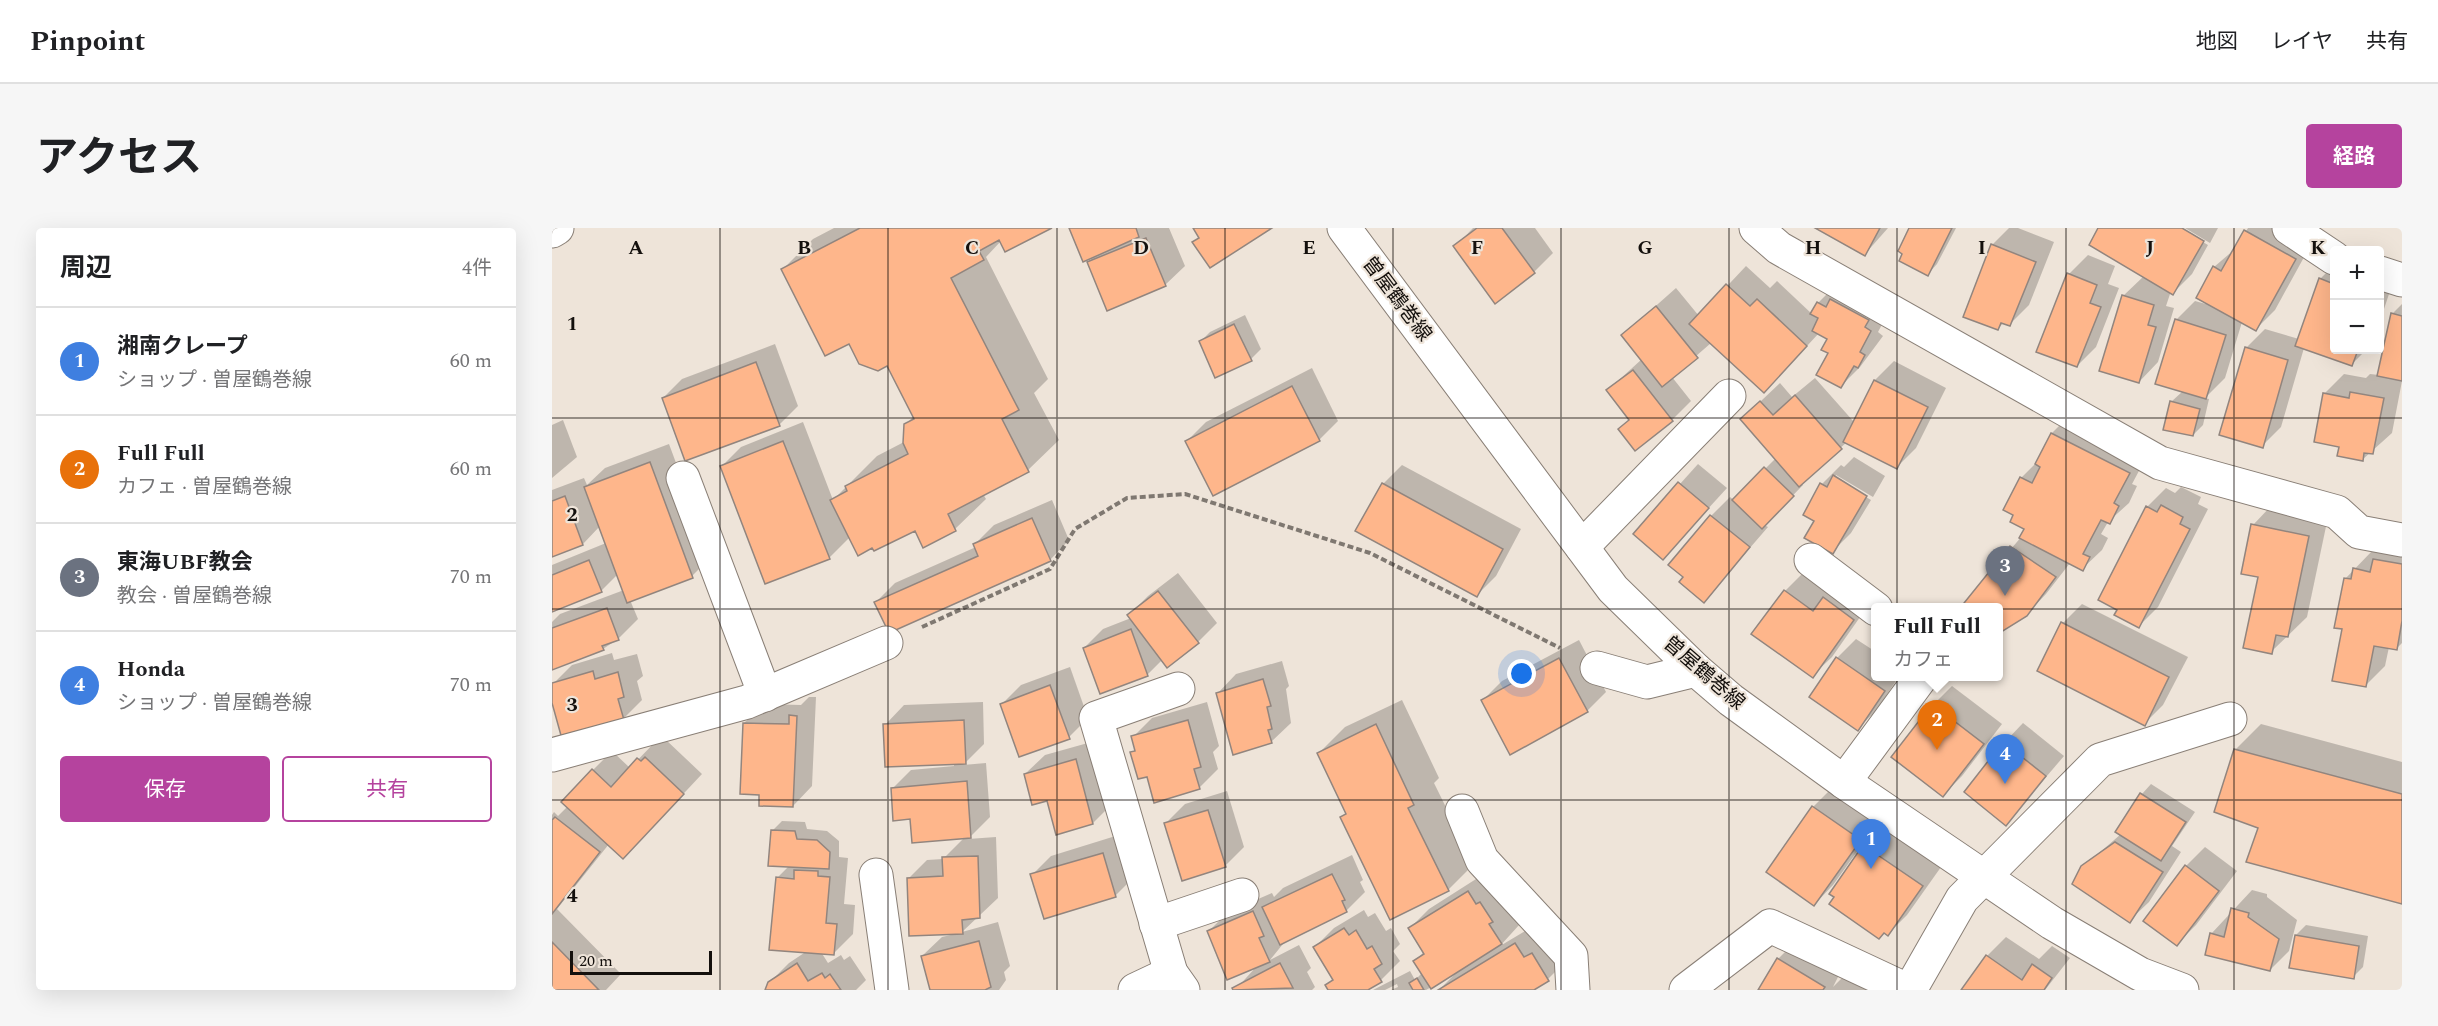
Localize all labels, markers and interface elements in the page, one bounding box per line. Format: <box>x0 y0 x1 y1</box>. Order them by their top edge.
text: Pinpoint <box>30 20 145 63</box>
text: 地図 <box>2196 26 2238 58</box>
text: レイヤ <box>2271 26 2333 58</box>
text: 共有 <box>2366 26 2408 58</box>
button: 経路 <box>2306 124 2402 188</box>
text: アクセス <box>36 127 202 190</box>
text: A <box>628 233 644 263</box>
text: B <box>797 233 811 263</box>
text: C <box>965 233 979 263</box>
text: D <box>1133 233 1149 263</box>
text: E <box>1302 233 1316 263</box>
text: F <box>1471 233 1483 263</box>
text: G <box>1637 233 1653 263</box>
text: H <box>1805 233 1821 263</box>
text: I <box>1978 233 1986 263</box>
text: J <box>2146 233 2154 263</box>
text: K <box>2310 233 2326 263</box>
map controls <box>2330 246 2384 354</box>
button: + <box>2330 246 2384 300</box>
text: 周辺 <box>60 248 112 288</box>
street label: 曽屋鶴巻線 <box>1355 250 1439 348</box>
text: 4件 <box>462 253 492 283</box>
button: − <box>2330 300 2384 354</box>
text: 1 <box>566 309 578 339</box>
text: 湘南クレープ <box>117 330 248 363</box>
text: 1 <box>74 346 85 376</box>
text: 60 m <box>450 346 492 376</box>
text: ショップ · 曽屋鶴巻線 <box>117 365 312 395</box>
text: Full Full <box>117 437 205 470</box>
text: 2 <box>74 454 85 484</box>
text: 60 m <box>450 454 492 484</box>
text: カフェ · 曽屋鶴巻線 <box>117 472 292 502</box>
text: 2 <box>566 500 578 530</box>
text: 東海UBF教会 <box>117 546 253 579</box>
pin: 3 <box>1986 546 2024 596</box>
text: 3 <box>74 562 85 592</box>
text: 70 m <box>450 562 492 592</box>
text: 教会 · 曽屋鶴巻線 <box>117 581 272 611</box>
popup <box>1871 603 2003 681</box>
text: Full Full <box>1893 610 1981 643</box>
street label: 曽屋鶴巻線 <box>1656 629 1752 717</box>
text: カフェ <box>1893 645 1953 675</box>
text: Honda <box>117 653 185 686</box>
your location <box>1507 659 1536 688</box>
text: 4 <box>74 670 85 700</box>
text: 70 m <box>450 670 492 700</box>
text: ショップ · 曽屋鶴巻線 <box>117 688 312 718</box>
text: 3 <box>566 690 578 720</box>
pin: 2 <box>1918 700 1956 750</box>
pin: 4 <box>1986 734 2024 784</box>
button: 保存 <box>60 756 270 822</box>
button: 共有 <box>282 756 492 822</box>
pin: 1 <box>1852 820 1890 869</box>
text: 4 <box>566 881 578 911</box>
scale bar <box>570 948 712 976</box>
text: 20 m <box>579 949 613 973</box>

